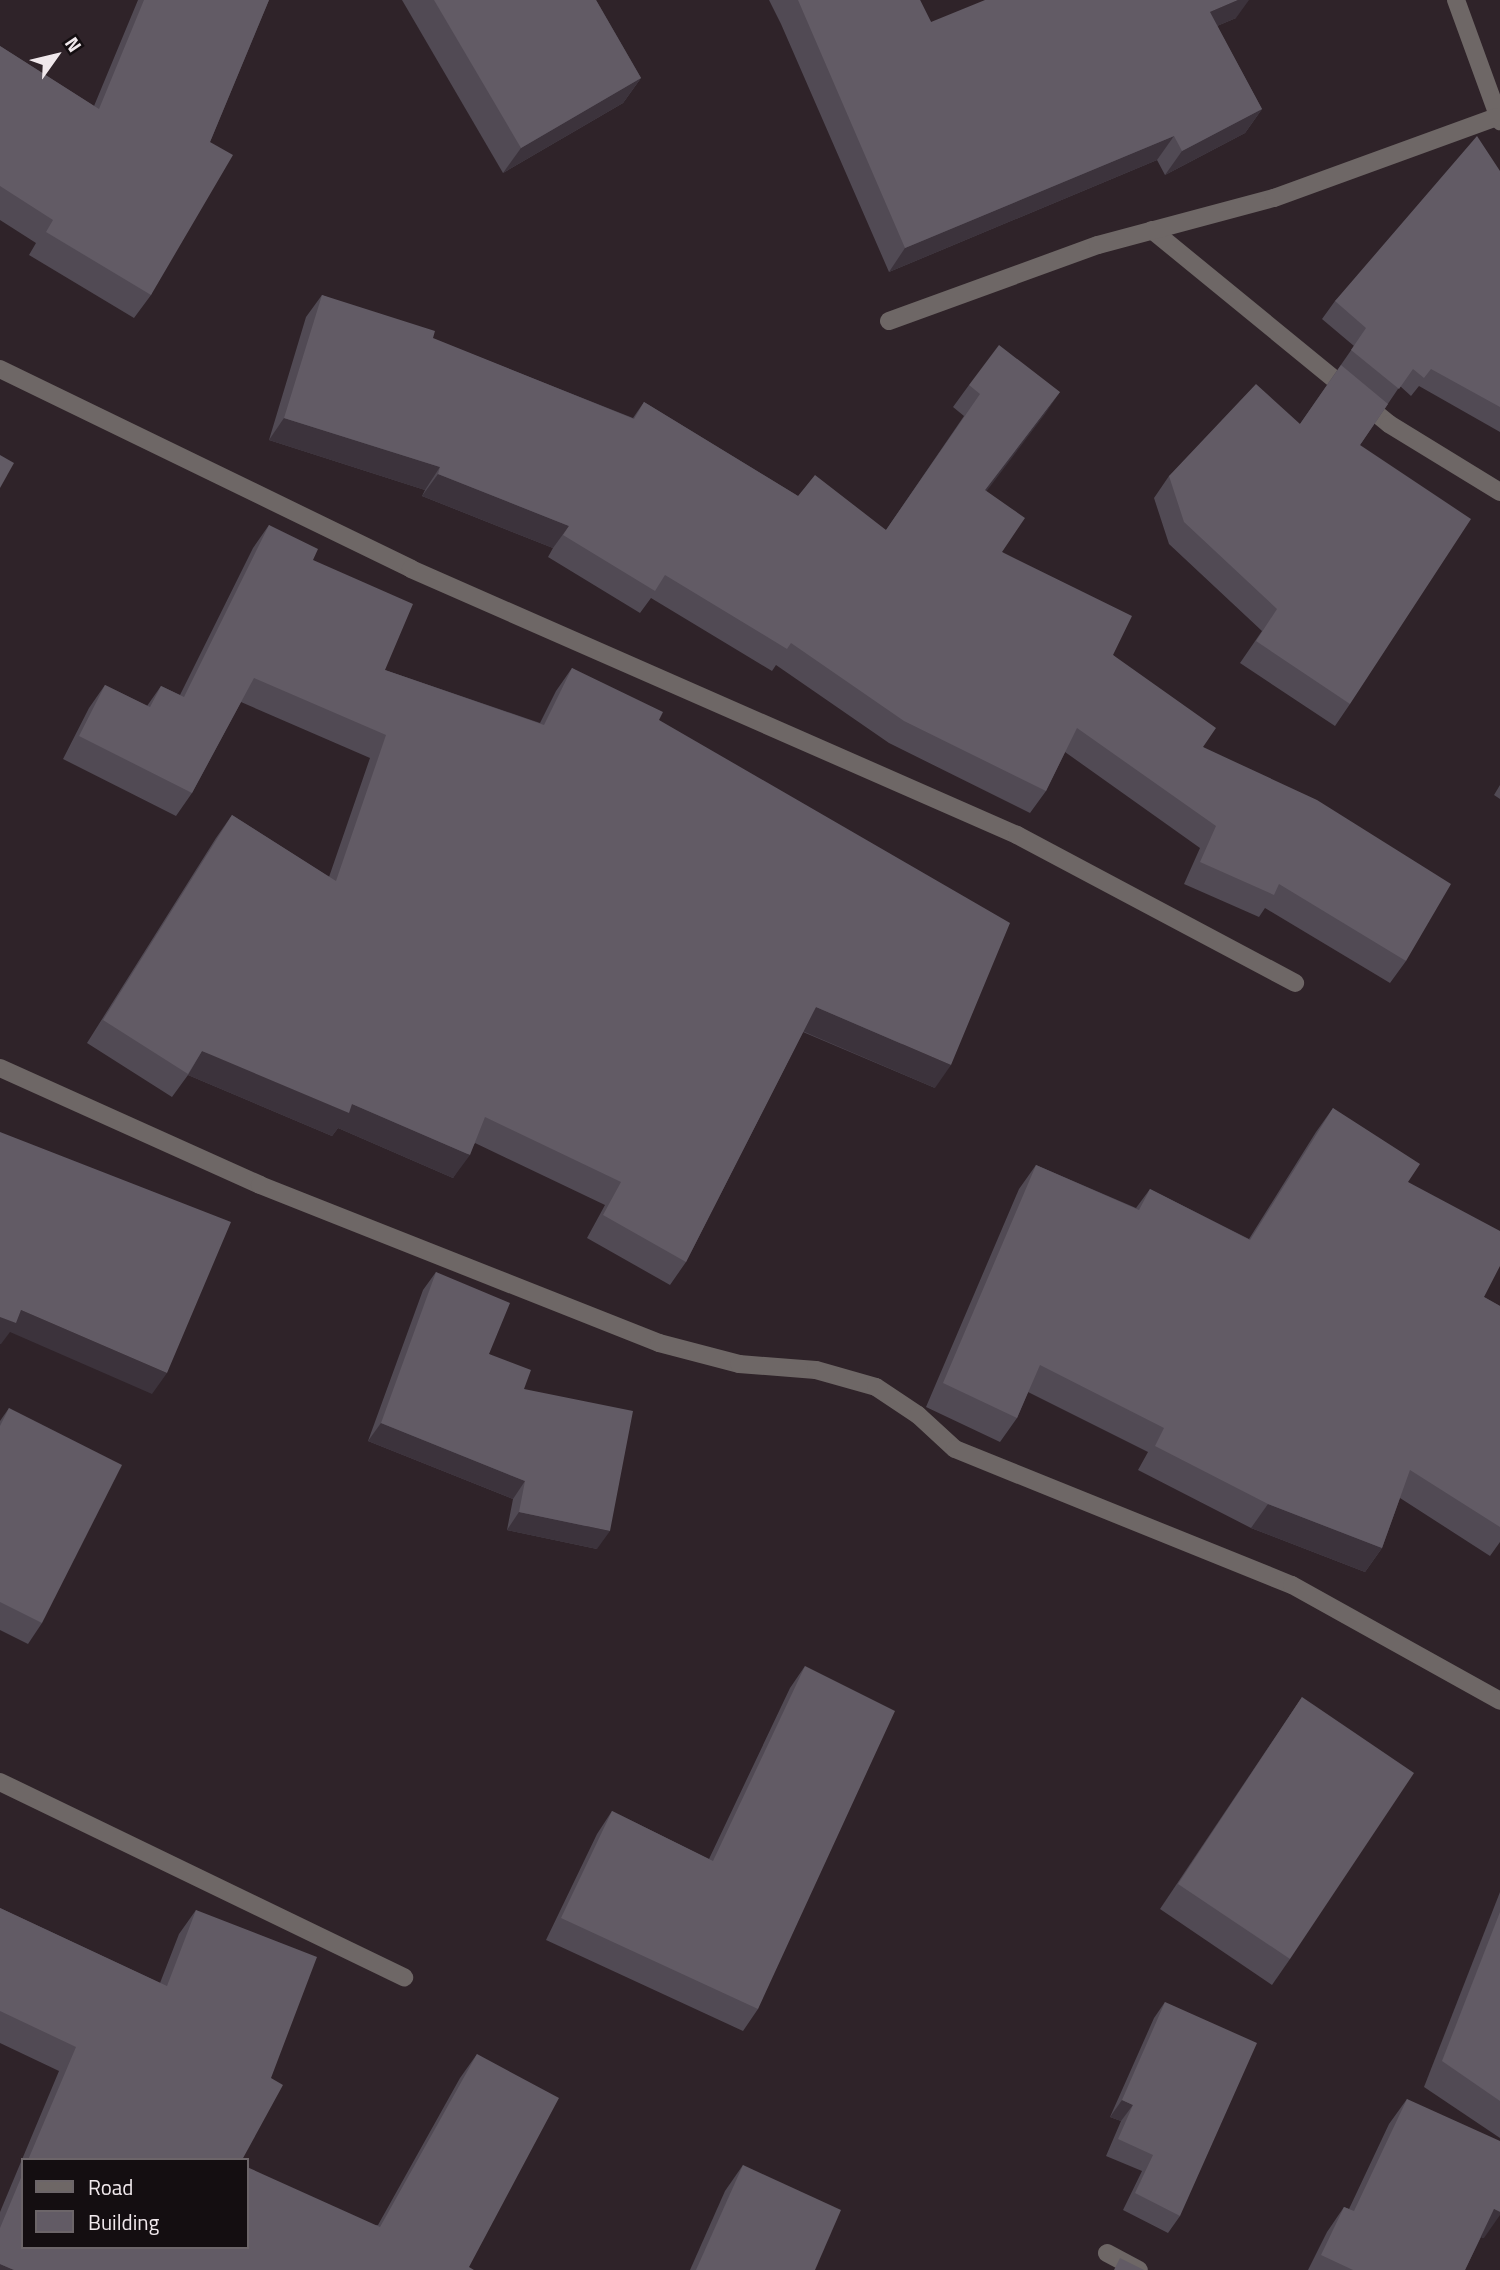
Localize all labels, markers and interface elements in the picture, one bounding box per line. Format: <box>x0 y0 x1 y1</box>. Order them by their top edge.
north arrow <box>21 21 91 91</box>
text: N <box>58 30 90 58</box>
legend <box>21 2158 248 2249</box>
text: Road <box>88 2171 133 2203</box>
text: Building <box>88 2206 159 2238</box>

